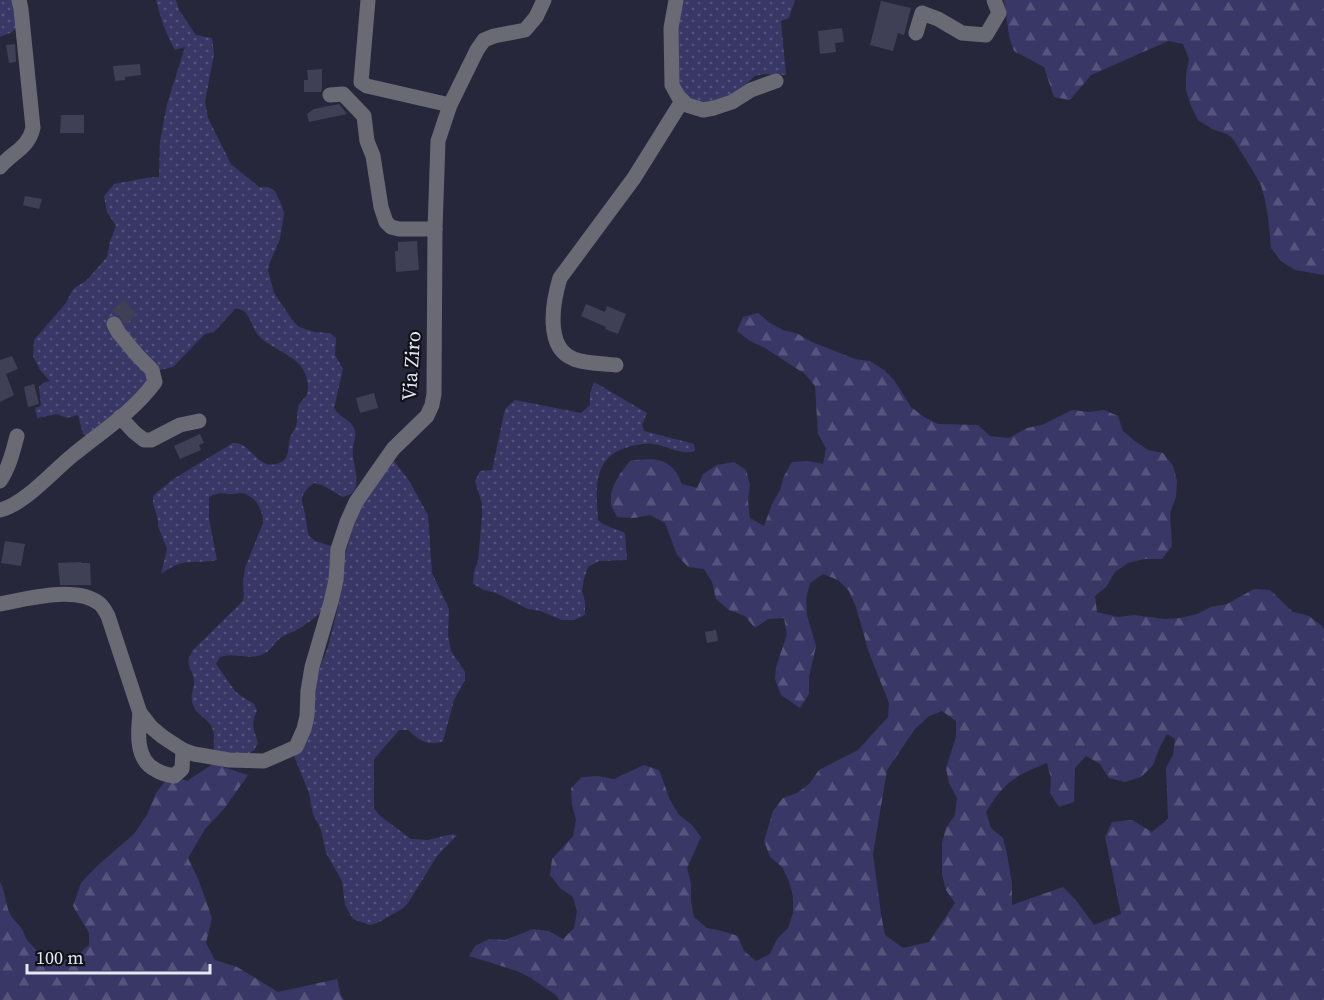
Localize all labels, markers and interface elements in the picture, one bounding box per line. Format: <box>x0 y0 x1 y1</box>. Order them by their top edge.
street label: Via Ziro <box>395 330 427 402</box>
scale bar <box>27 937 210 975</box>
text: 100 m <box>36 945 83 970</box>

